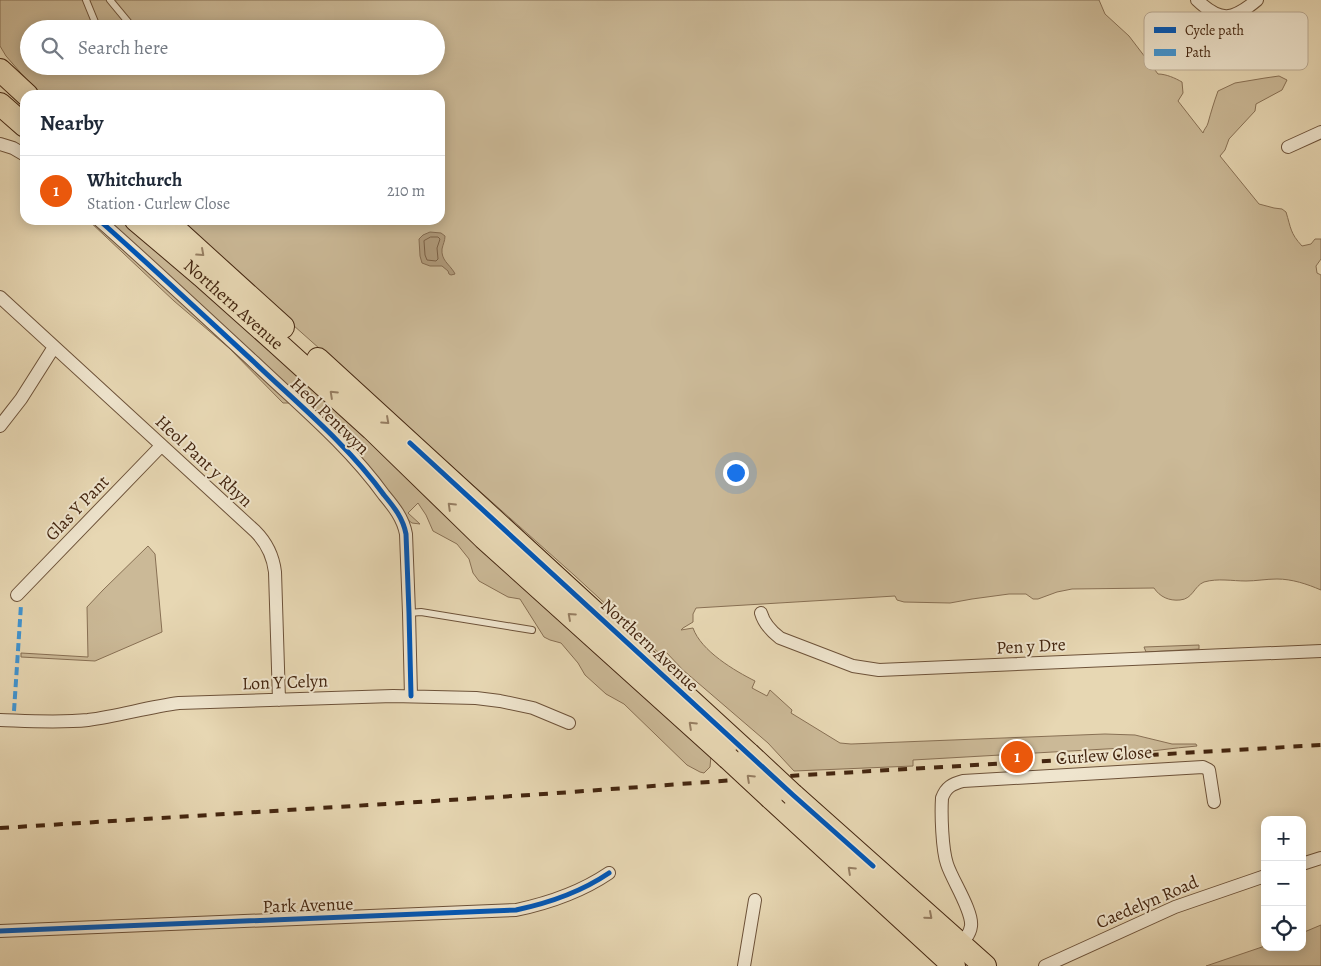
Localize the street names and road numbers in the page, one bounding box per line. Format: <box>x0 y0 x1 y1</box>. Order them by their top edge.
street label: Northern Avenue <box>179 253 289 355</box>
street label: Heol Pentwyn <box>285 372 375 460</box>
street label: Heol Pant y Rhyn <box>150 410 258 513</box>
street label: Glas Y Pant <box>40 470 114 546</box>
street label: Northern Avenue <box>596 593 704 697</box>
street label: Pen y Dre <box>996 632 1066 660</box>
street label: Lon Y Celyn <box>242 669 329 695</box>
street label: Curlew Close <box>1055 740 1153 770</box>
street label: Caedelyn Road <box>1092 870 1202 934</box>
street label: Park Avenue <box>262 891 354 919</box>

